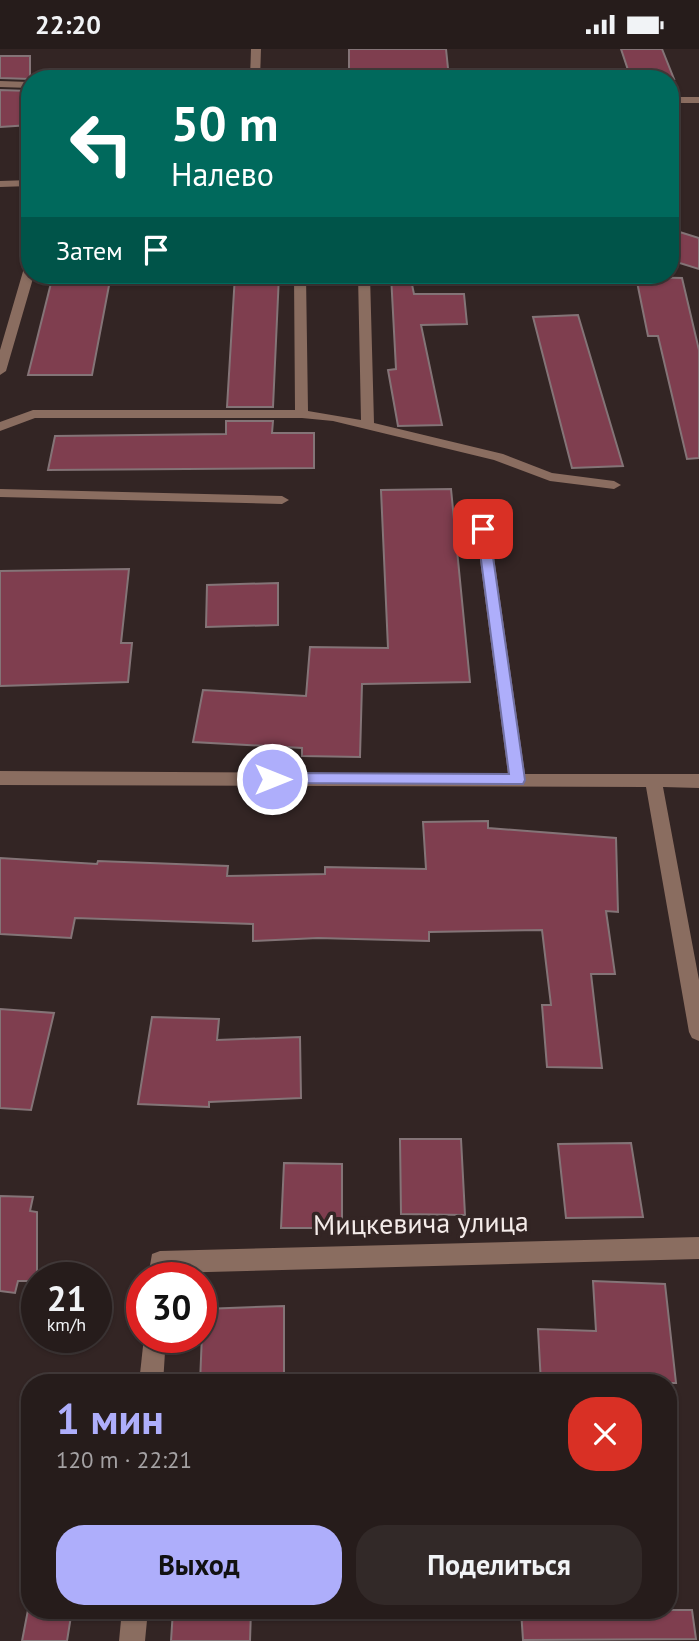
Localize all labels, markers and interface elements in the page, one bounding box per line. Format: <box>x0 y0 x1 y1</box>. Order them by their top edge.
text: 22:20 <box>35 8 101 41</box>
text: 50 m <box>171 91 278 155</box>
icon: left <box>56 98 147 189</box>
text: Налево <box>171 153 274 195</box>
icon: arrive <box>137 231 175 269</box>
text: Затем <box>56 234 123 267</box>
pin <box>453 499 513 559</box>
icon: arrive <box>464 510 502 548</box>
position arrow <box>235 742 309 816</box>
street label: Мицкевича улица <box>313 1202 529 1243</box>
speed limit sign: 30 <box>126 1262 217 1353</box>
text: 21 <box>47 1275 86 1321</box>
text: km/h <box>47 1313 86 1336</box>
text: 1 мин <box>56 1391 164 1446</box>
button: close <box>568 1397 642 1471</box>
text: 120 m · 22:21 <box>56 1445 192 1474</box>
button: Выход <box>56 1525 342 1605</box>
button: Поделиться <box>356 1525 642 1605</box>

